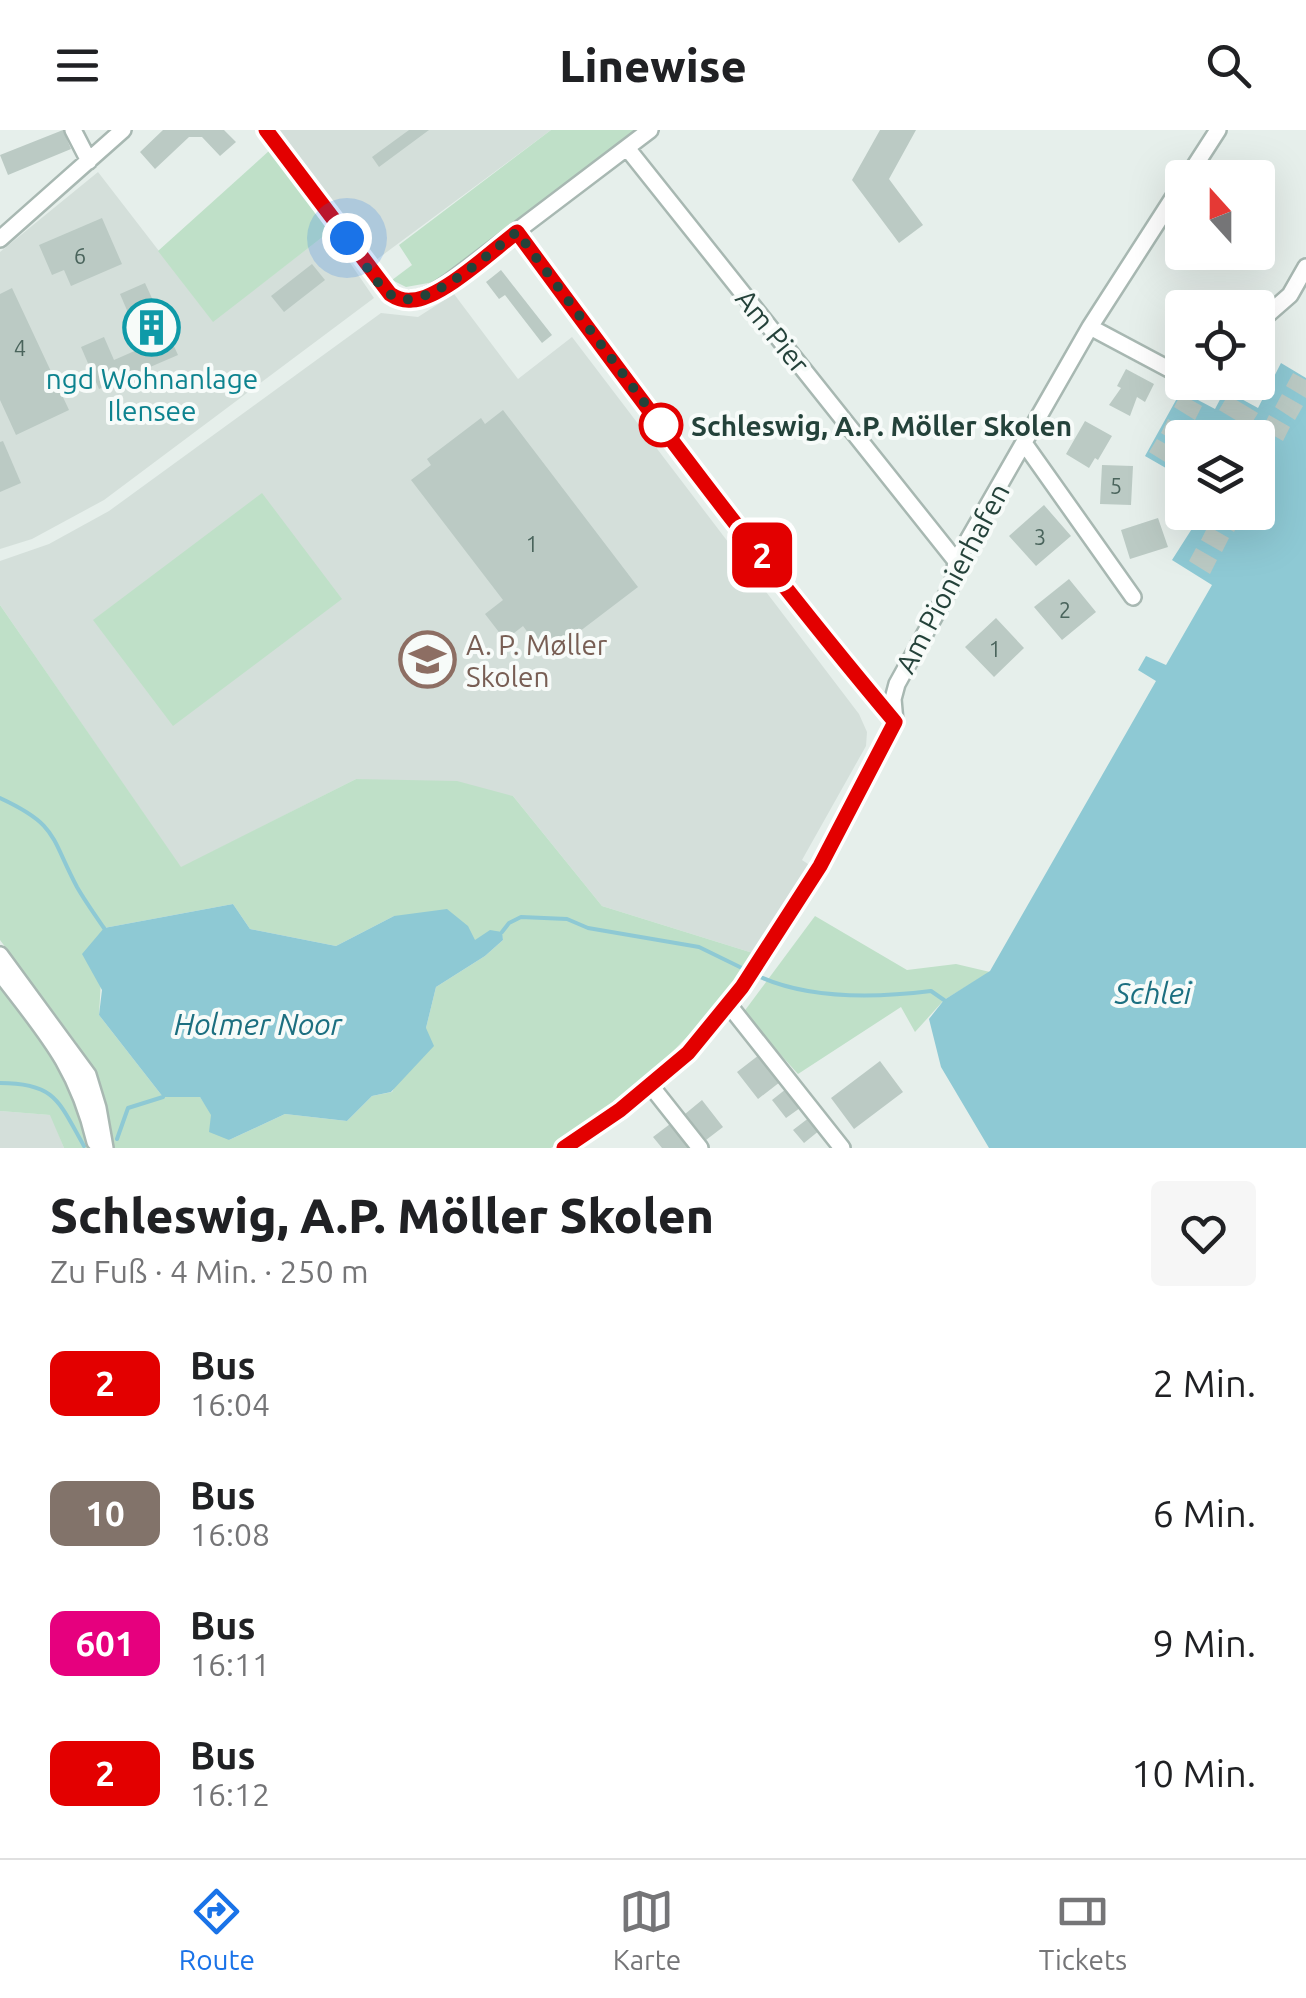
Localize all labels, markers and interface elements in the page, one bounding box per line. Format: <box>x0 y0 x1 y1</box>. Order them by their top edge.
icon: menu <box>50 38 105 93</box>
icon: search <box>1201 38 1256 93</box>
text: Linewise <box>559 40 747 91</box>
north arrow <box>1165 160 1275 270</box>
map controls <box>1165 160 1275 530</box>
your location <box>322 213 372 263</box>
house number: 6 <box>74 243 86 268</box>
street label: Am Pier <box>730 283 816 379</box>
button: locate <box>1165 290 1275 400</box>
building icon: ngd Wohnanlage Ilensee <box>122 297 182 357</box>
house number: 4 <box>14 335 26 360</box>
place label: ngd Wohnanlage Ilensee <box>46 363 258 426</box>
marker: Schleswig, A.P. Möller Skolen <box>640 404 682 446</box>
place label: Schleswig, A.P. Möller Skolen <box>691 410 1072 441</box>
button: layers <box>1165 420 1275 530</box>
house number: 5 <box>1110 473 1122 498</box>
street label: Am Pionierhafen <box>889 478 1015 678</box>
line badge: 2 <box>730 522 794 588</box>
house number: 3 <box>1034 524 1046 549</box>
house number: 1 <box>526 531 538 556</box>
text: 2 <box>752 535 772 575</box>
house number: 2 <box>1059 597 1071 622</box>
place label: A. P. Møller Skolen <box>466 629 608 692</box>
school or university icon: A. P. Møller Skolen <box>397 630 457 690</box>
house number: 1 <box>989 636 1001 661</box>
water label: Schlei <box>1114 976 1193 1010</box>
water label: Holmer Noor <box>174 1007 344 1041</box>
button: heart <box>1151 1181 1256 1286</box>
text: Schleswig, A.P. Möller Skolen <box>50 1188 714 1242</box>
text: Zu Fuß · 4 Min. · 250 m <box>50 1253 369 1289</box>
text: Bus <box>190 1344 255 1386</box>
text: 2 Min. <box>1153 1362 1256 1404</box>
text: 2 <box>95 1363 115 1403</box>
text: 16:04 <box>190 1386 270 1422</box>
text: Bus <box>190 1474 255 1516</box>
text: 6 Min. <box>1153 1492 1256 1534</box>
text: 10 <box>85 1493 125 1533</box>
text: 16:08 <box>190 1516 270 1552</box>
text: Bus <box>190 1604 255 1646</box>
text: 9 Min. <box>1153 1622 1256 1664</box>
text: 601 <box>75 1623 135 1663</box>
text: 16:11 <box>190 1646 270 1682</box>
text: Bus <box>190 1734 255 1776</box>
text: 10 Min. <box>1131 1752 1256 1794</box>
text: 2 <box>95 1753 115 1793</box>
text: 16:12 <box>190 1776 270 1812</box>
tab: Route <box>179 1884 255 1975</box>
tab: Karte <box>613 1884 681 1975</box>
tab: Tickets <box>1039 1884 1127 1975</box>

